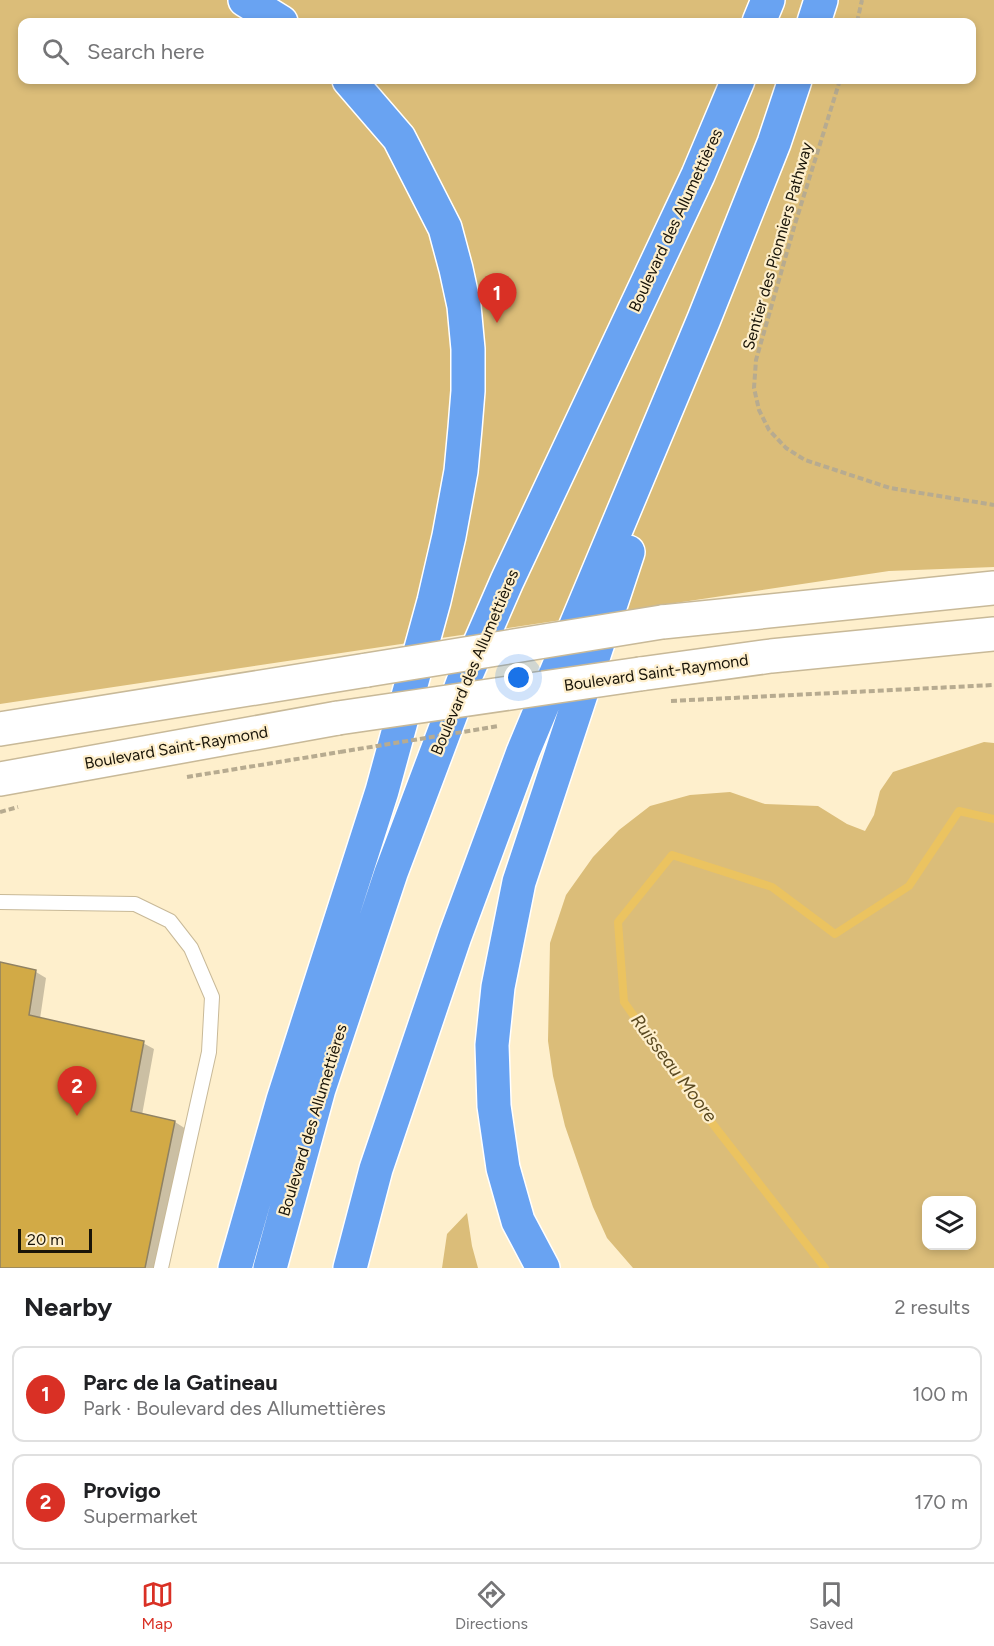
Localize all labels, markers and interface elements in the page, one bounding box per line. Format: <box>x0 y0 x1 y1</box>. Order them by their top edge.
search box <box>18 18 976 84</box>
icon: search <box>39 35 72 68</box>
text: Search here <box>87 38 205 65</box>
street label: Boulevard des Allumettières <box>625 126 726 315</box>
street label: Sentier des Pionniers Pathway <box>739 140 816 352</box>
pin: 1 <box>478 274 516 323</box>
street label: Boulevard des Allumettières <box>427 566 522 758</box>
street label: Boulevard Saint-Raymond <box>563 650 750 695</box>
your location <box>504 663 533 692</box>
street label: Boulevard Saint-Raymond <box>83 722 269 773</box>
water label: Ruisseau Moore <box>626 1010 722 1126</box>
street label: Boulevard des Allumettières <box>274 1022 351 1219</box>
pin: 2 <box>58 1066 97 1116</box>
map controls <box>922 1196 976 1250</box>
button: layers <box>922 1196 976 1250</box>
scale bar <box>18 1226 92 1254</box>
text: 20 m <box>27 1230 64 1249</box>
text: Nearby <box>24 1291 112 1323</box>
text: 2 results <box>894 1295 970 1319</box>
text: Parc de la Gatineau <box>83 1369 278 1396</box>
text: 1 <box>41 1382 50 1406</box>
text: 100 m <box>912 1382 968 1406</box>
text: Park · Boulevard des Allumettières <box>83 1396 386 1420</box>
text: Provigo <box>83 1477 161 1504</box>
text: 2 <box>40 1490 51 1514</box>
text: 170 m <box>914 1490 968 1514</box>
text: Supermarket <box>83 1504 198 1528</box>
tab: Map <box>141 1578 174 1633</box>
tab: Directions <box>455 1578 528 1633</box>
tab: Saved <box>809 1578 853 1633</box>

